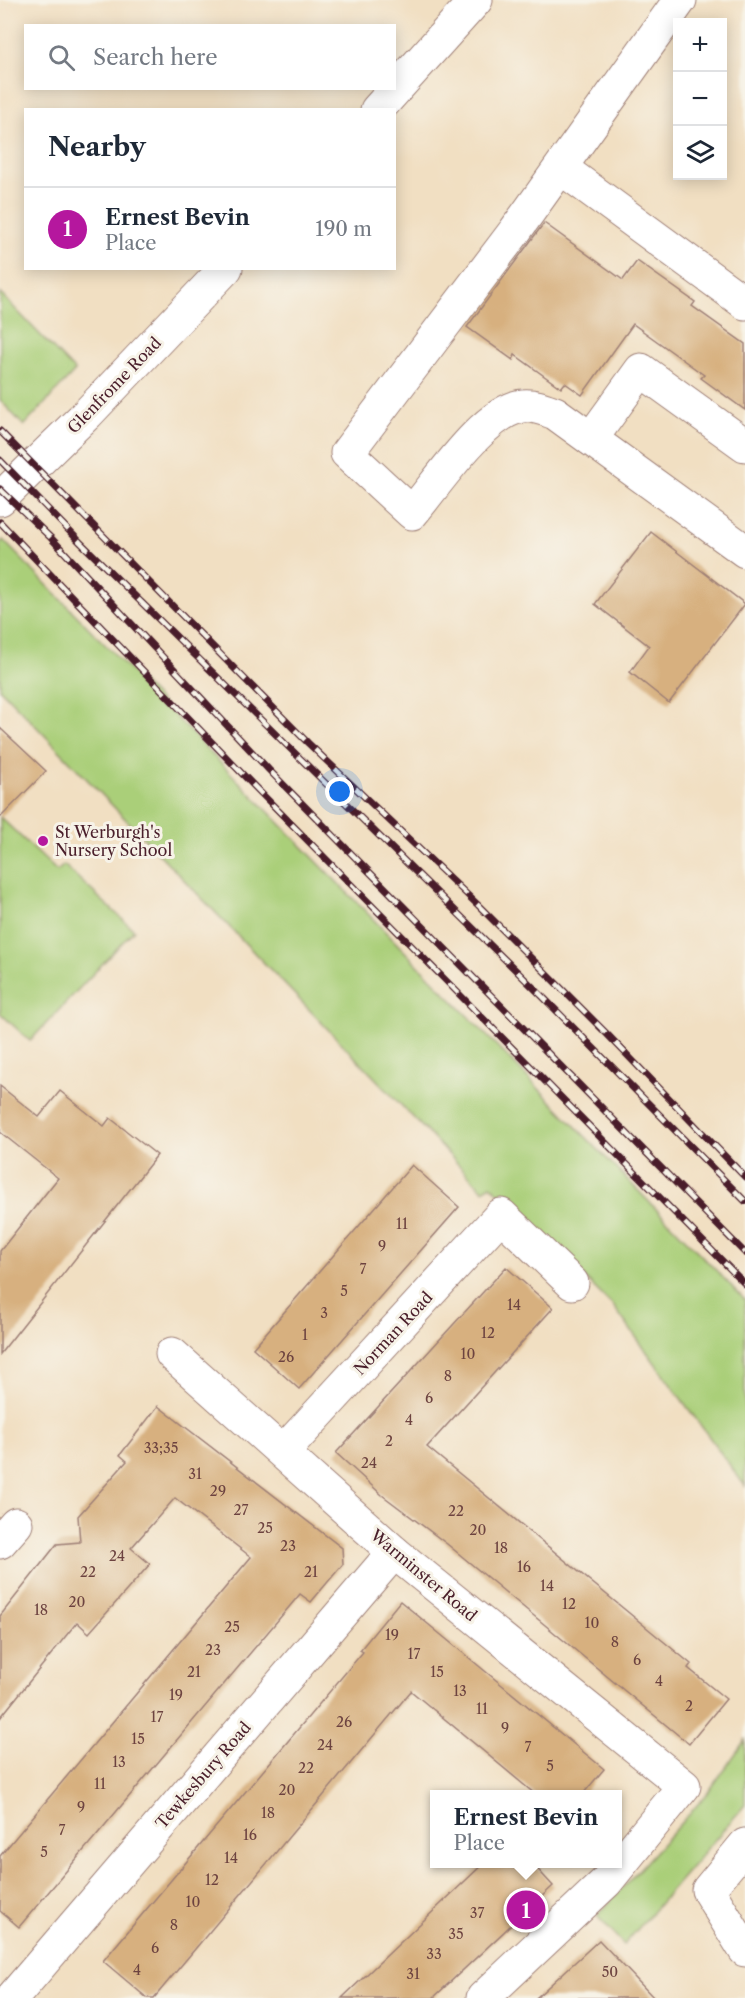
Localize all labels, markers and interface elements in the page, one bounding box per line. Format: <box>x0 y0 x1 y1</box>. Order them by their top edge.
map controls <box>673 18 727 180</box>
button: + <box>673 18 727 72</box>
search box <box>24 24 396 90</box>
icon: search <box>45 41 78 74</box>
text: Search here <box>93 44 218 71</box>
button: − <box>673 72 727 126</box>
button: layers <box>673 126 727 180</box>
text: Nearby <box>48 131 146 163</box>
text: Ernest Bevin <box>105 204 250 231</box>
text: 1 <box>63 217 72 241</box>
text: 190 m <box>315 217 372 241</box>
text: Place <box>105 231 156 255</box>
street label: Glenfrome Road <box>63 332 165 437</box>
your location <box>325 777 354 806</box>
place label: St Werburgh's Nursery School <box>55 822 172 860</box>
marker: St Werburgh's Nursery School <box>36 834 50 848</box>
house number: 11 <box>396 1215 408 1233</box>
house number: 9 <box>378 1237 386 1255</box>
house number: 7 <box>360 1260 367 1278</box>
house number: 5 <box>340 1282 348 1300</box>
street label: Norman Road <box>349 1287 437 1379</box>
house number: 14 <box>507 1296 521 1314</box>
house number: 3 <box>320 1304 328 1322</box>
house number: 12 <box>481 1324 495 1342</box>
house number: 1 <box>302 1326 308 1344</box>
house number: 10 <box>461 1345 475 1363</box>
house number: 26 <box>278 1348 294 1366</box>
house number: 8 <box>444 1367 452 1385</box>
house number: 6 <box>425 1389 433 1407</box>
house number: 4 <box>405 1411 413 1429</box>
house number: 2 <box>385 1432 393 1450</box>
house number: 33;35 <box>144 1439 178 1457</box>
house number: 24 <box>361 1454 377 1472</box>
house number: 31 <box>188 1465 202 1483</box>
house number: 29 <box>210 1482 226 1500</box>
house number: 27 <box>234 1501 249 1519</box>
house number: 22 <box>448 1502 464 1520</box>
house number: 25 <box>257 1519 273 1537</box>
house number: 20 <box>470 1521 487 1539</box>
street label: Warminster Road <box>366 1524 481 1626</box>
house number: 23 <box>280 1537 296 1555</box>
house number: 18 <box>494 1539 508 1557</box>
house number: 24 <box>109 1547 125 1565</box>
house number: 16 <box>517 1558 531 1576</box>
house number: 22 <box>80 1563 96 1581</box>
house number: 21 <box>304 1563 318 1581</box>
house number: 14 <box>540 1577 554 1595</box>
house number: 20 <box>69 1593 86 1611</box>
house number: 12 <box>562 1595 576 1613</box>
house number: 18 <box>34 1601 48 1619</box>
house number: 10 <box>585 1614 599 1632</box>
house number: 25 <box>224 1618 240 1636</box>
house number: 19 <box>385 1626 399 1644</box>
house number: 8 <box>611 1633 619 1651</box>
house number: 23 <box>205 1641 221 1659</box>
house number: 17 <box>408 1645 420 1663</box>
house number: 6 <box>633 1651 641 1669</box>
house number: 21 <box>187 1663 201 1681</box>
house number: 15 <box>430 1663 444 1681</box>
house number: 4 <box>655 1672 663 1690</box>
house number: 13 <box>453 1682 467 1700</box>
house number: 19 <box>169 1686 183 1704</box>
house number: 2 <box>685 1697 693 1715</box>
house number: 11 <box>476 1700 488 1718</box>
house number: 17 <box>151 1708 163 1726</box>
house number: 26 <box>336 1713 352 1731</box>
street label: Tewkesbury Road <box>151 1717 255 1833</box>
house number: 9 <box>501 1719 509 1737</box>
house number: 15 <box>131 1730 145 1748</box>
house number: 24 <box>317 1736 333 1754</box>
house number: 7 <box>525 1738 532 1756</box>
house number: 13 <box>112 1753 126 1771</box>
house number: 5 <box>546 1757 554 1775</box>
house number: 22 <box>298 1759 314 1777</box>
house number: 11 <box>94 1775 106 1793</box>
house number: 20 <box>279 1781 296 1799</box>
popup <box>430 1790 622 1868</box>
house number: 9 <box>77 1798 85 1816</box>
house number: 18 <box>261 1804 275 1822</box>
text: Ernest Bevin <box>454 1804 598 1831</box>
house number: 7 <box>59 1821 66 1839</box>
house number: 16 <box>243 1826 257 1844</box>
text: Place <box>454 1831 505 1855</box>
house number: 5 <box>40 1843 48 1861</box>
house number: 14 <box>224 1849 238 1867</box>
house number: 12 <box>205 1871 219 1889</box>
pin: 1 <box>506 1888 546 1932</box>
house number: 10 <box>186 1893 200 1911</box>
house number: 37 <box>470 1904 484 1922</box>
house number: 8 <box>170 1916 178 1934</box>
house number: 35 <box>448 1925 464 1943</box>
house number: 6 <box>151 1939 159 1957</box>
house number: 33 <box>426 1945 442 1963</box>
house number: 4 <box>133 1961 141 1979</box>
house number: 50 <box>602 1963 618 1981</box>
house number: 31 <box>406 1965 420 1983</box>

